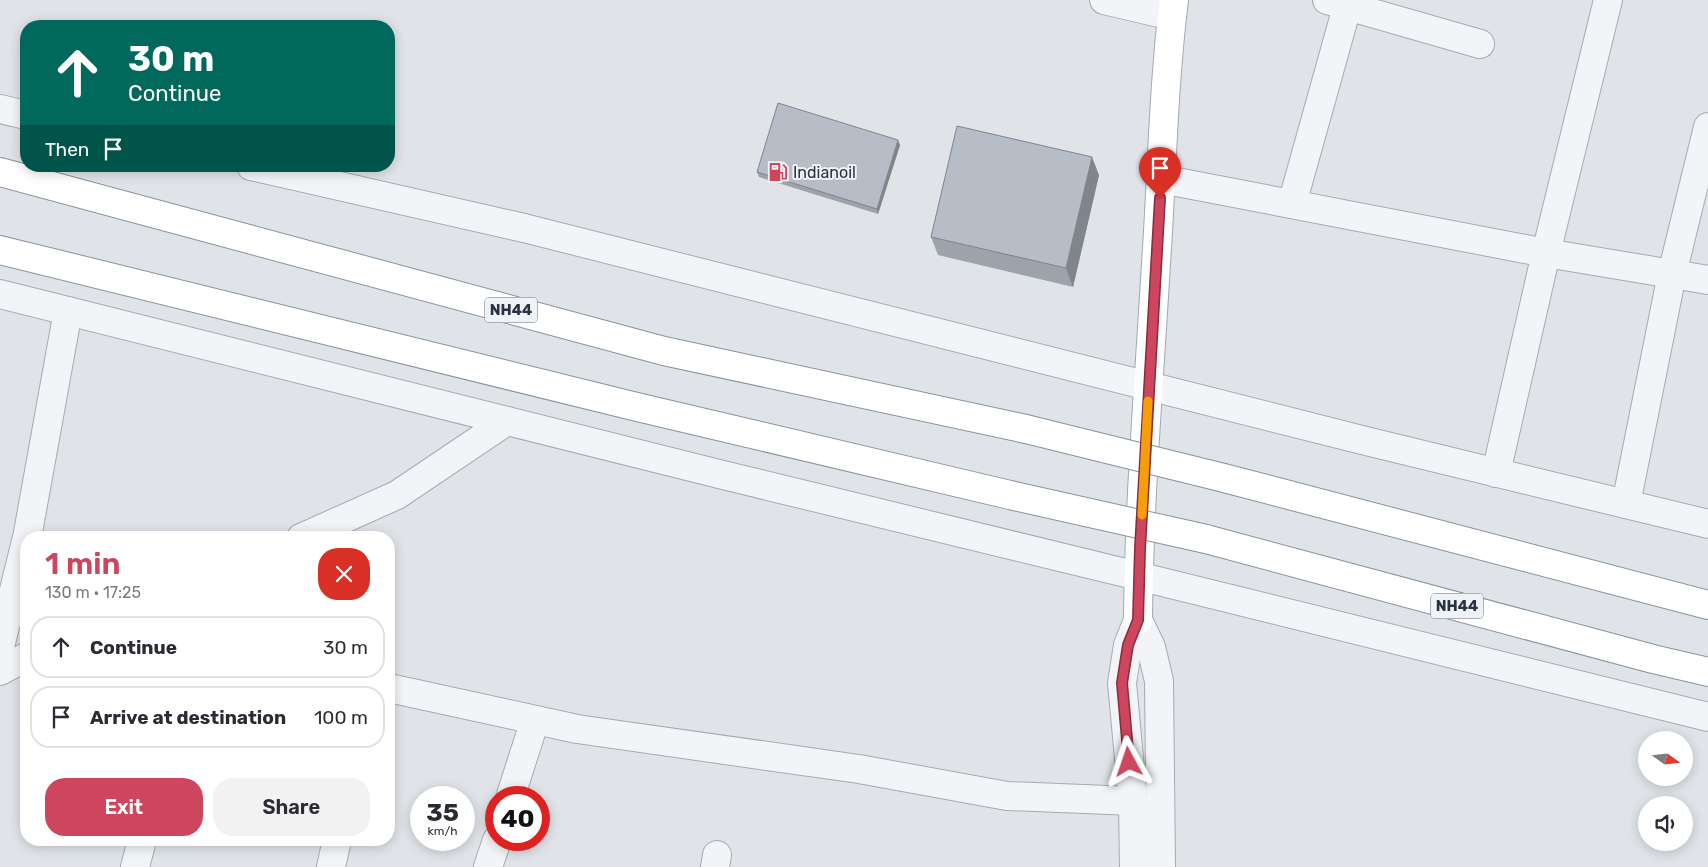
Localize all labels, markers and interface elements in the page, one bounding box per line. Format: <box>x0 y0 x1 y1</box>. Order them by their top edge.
text: 30 m <box>128 38 214 80</box>
icon: ahead <box>45 40 110 105</box>
text: Continue <box>128 80 221 107</box>
icon: arrive <box>99 135 127 163</box>
text: Then <box>45 138 89 161</box>
pin <box>1139 147 1181 198</box>
icon: arrive <box>1146 154 1174 182</box>
fuel station icon: Indianoil <box>767 161 789 183</box>
place label: Indianoil <box>793 163 856 182</box>
road number: NH44 <box>485 298 537 322</box>
text: 1 min <box>45 546 120 582</box>
button: close <box>318 548 370 600</box>
text: 130 m · 17:25 <box>45 583 141 602</box>
road number: NH44 <box>1431 594 1483 618</box>
icon: ahead <box>47 633 75 661</box>
text: Continue <box>90 636 177 659</box>
text: 30 m <box>323 636 368 659</box>
icon: arrive <box>47 703 75 731</box>
text: Arrive at destination <box>90 706 286 729</box>
text: 100 m <box>314 706 368 729</box>
north arrow <box>1638 731 1692 786</box>
map controls <box>1638 731 1693 851</box>
position arrow <box>1102 735 1154 787</box>
button: Exit <box>45 778 203 836</box>
button: Share <box>213 778 370 836</box>
speed limit sign: 40 <box>485 786 550 851</box>
button: sound <box>1638 796 1693 851</box>
text: 35 <box>426 798 459 827</box>
text: km/h <box>428 824 457 838</box>

